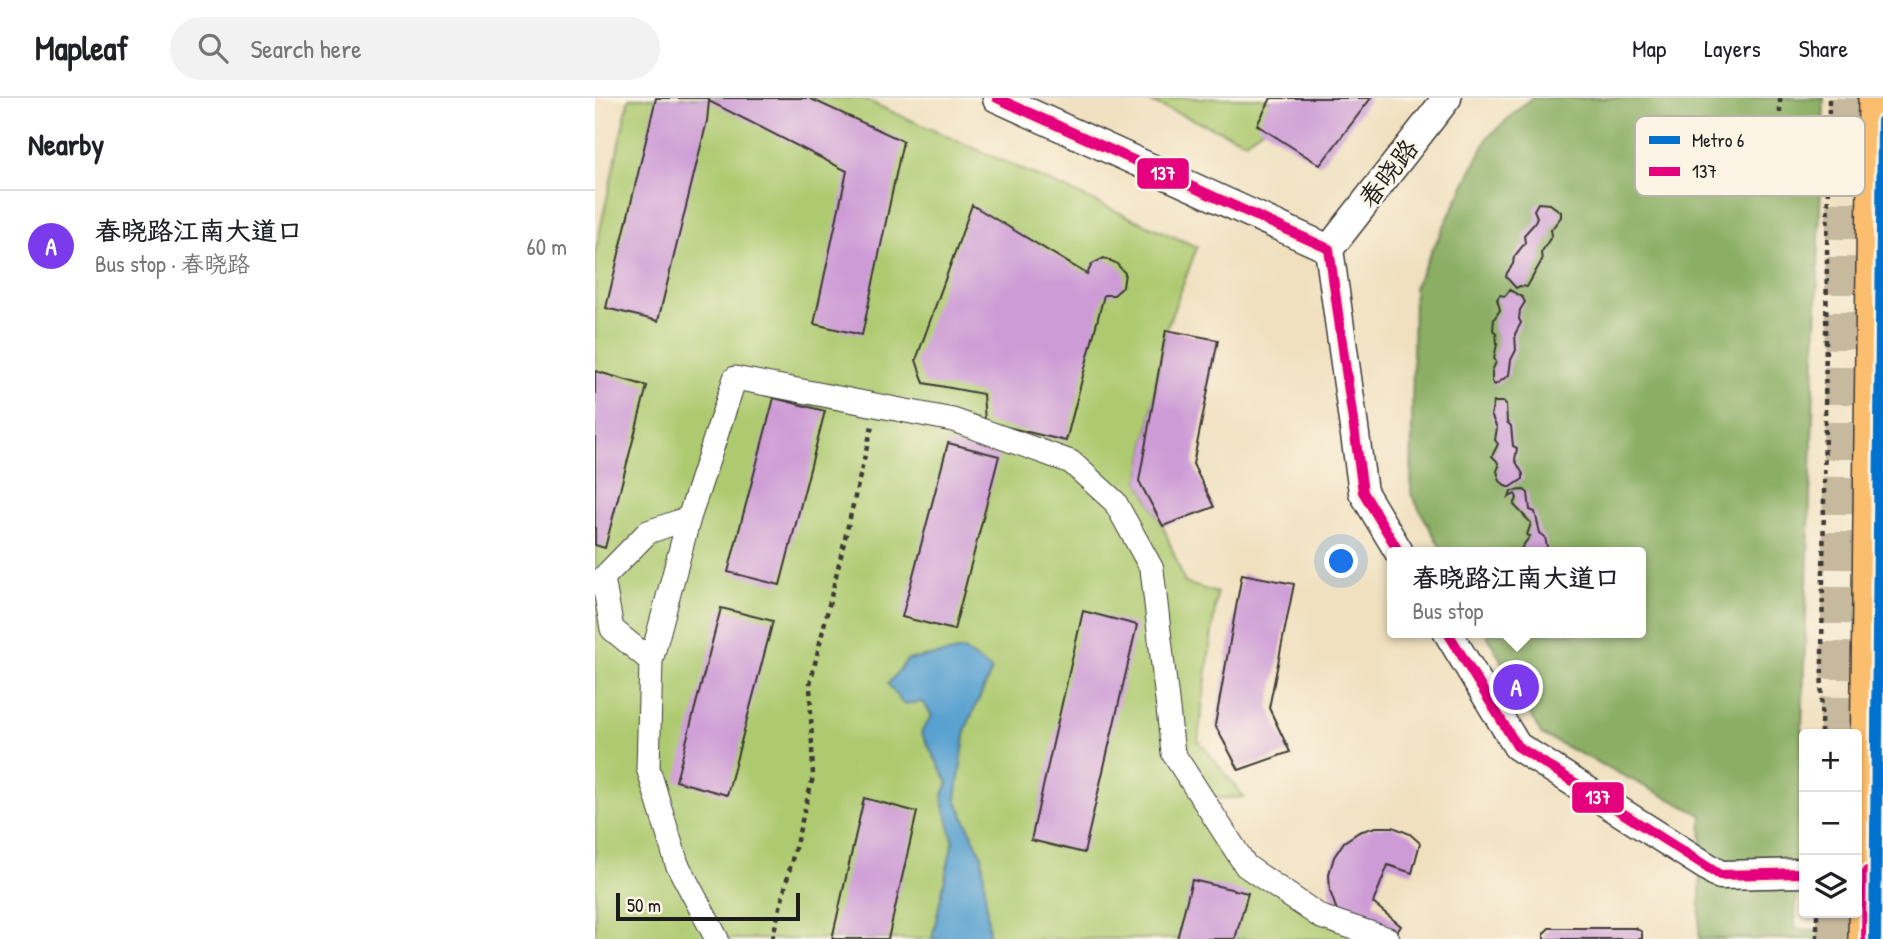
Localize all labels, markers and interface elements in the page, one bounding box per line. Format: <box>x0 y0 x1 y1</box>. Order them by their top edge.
search box <box>170 17 660 80</box>
text: Mapleaf <box>35 26 128 70</box>
icon: search <box>194 29 232 67</box>
text: Search here <box>250 31 362 66</box>
text: Map <box>1632 32 1666 64</box>
text: Layers <box>1704 32 1761 64</box>
text: Share <box>1799 32 1848 64</box>
legend <box>1635 116 1865 196</box>
text: Nearby <box>28 124 104 164</box>
text: Metro 6 <box>1692 127 1744 153</box>
street label: 春晓路 <box>1350 131 1426 215</box>
line badge: 137 <box>1136 157 1190 190</box>
text: 137 <box>1692 158 1717 184</box>
text: 137 <box>1151 160 1175 186</box>
text: 春晓路江南大道口 <box>95 213 303 248</box>
text: A <box>45 231 57 262</box>
text: 60 m <box>527 231 567 262</box>
text: Bus stop · 春晓路 <box>95 248 250 279</box>
your location <box>1324 544 1358 578</box>
popup <box>1387 547 1646 638</box>
text: 春晓路江南大道口 <box>1412 560 1621 595</box>
text: Bus stop <box>1412 595 1483 626</box>
pin: A <box>1493 661 1539 713</box>
map controls <box>1799 729 1862 918</box>
button: + <box>1799 729 1862 792</box>
line badge: 137 <box>1571 781 1625 814</box>
text: 137 <box>1586 784 1610 810</box>
button: − <box>1799 792 1862 855</box>
button: layers <box>1799 855 1862 918</box>
scale bar <box>616 890 800 922</box>
text: 50 m <box>627 892 661 918</box>

